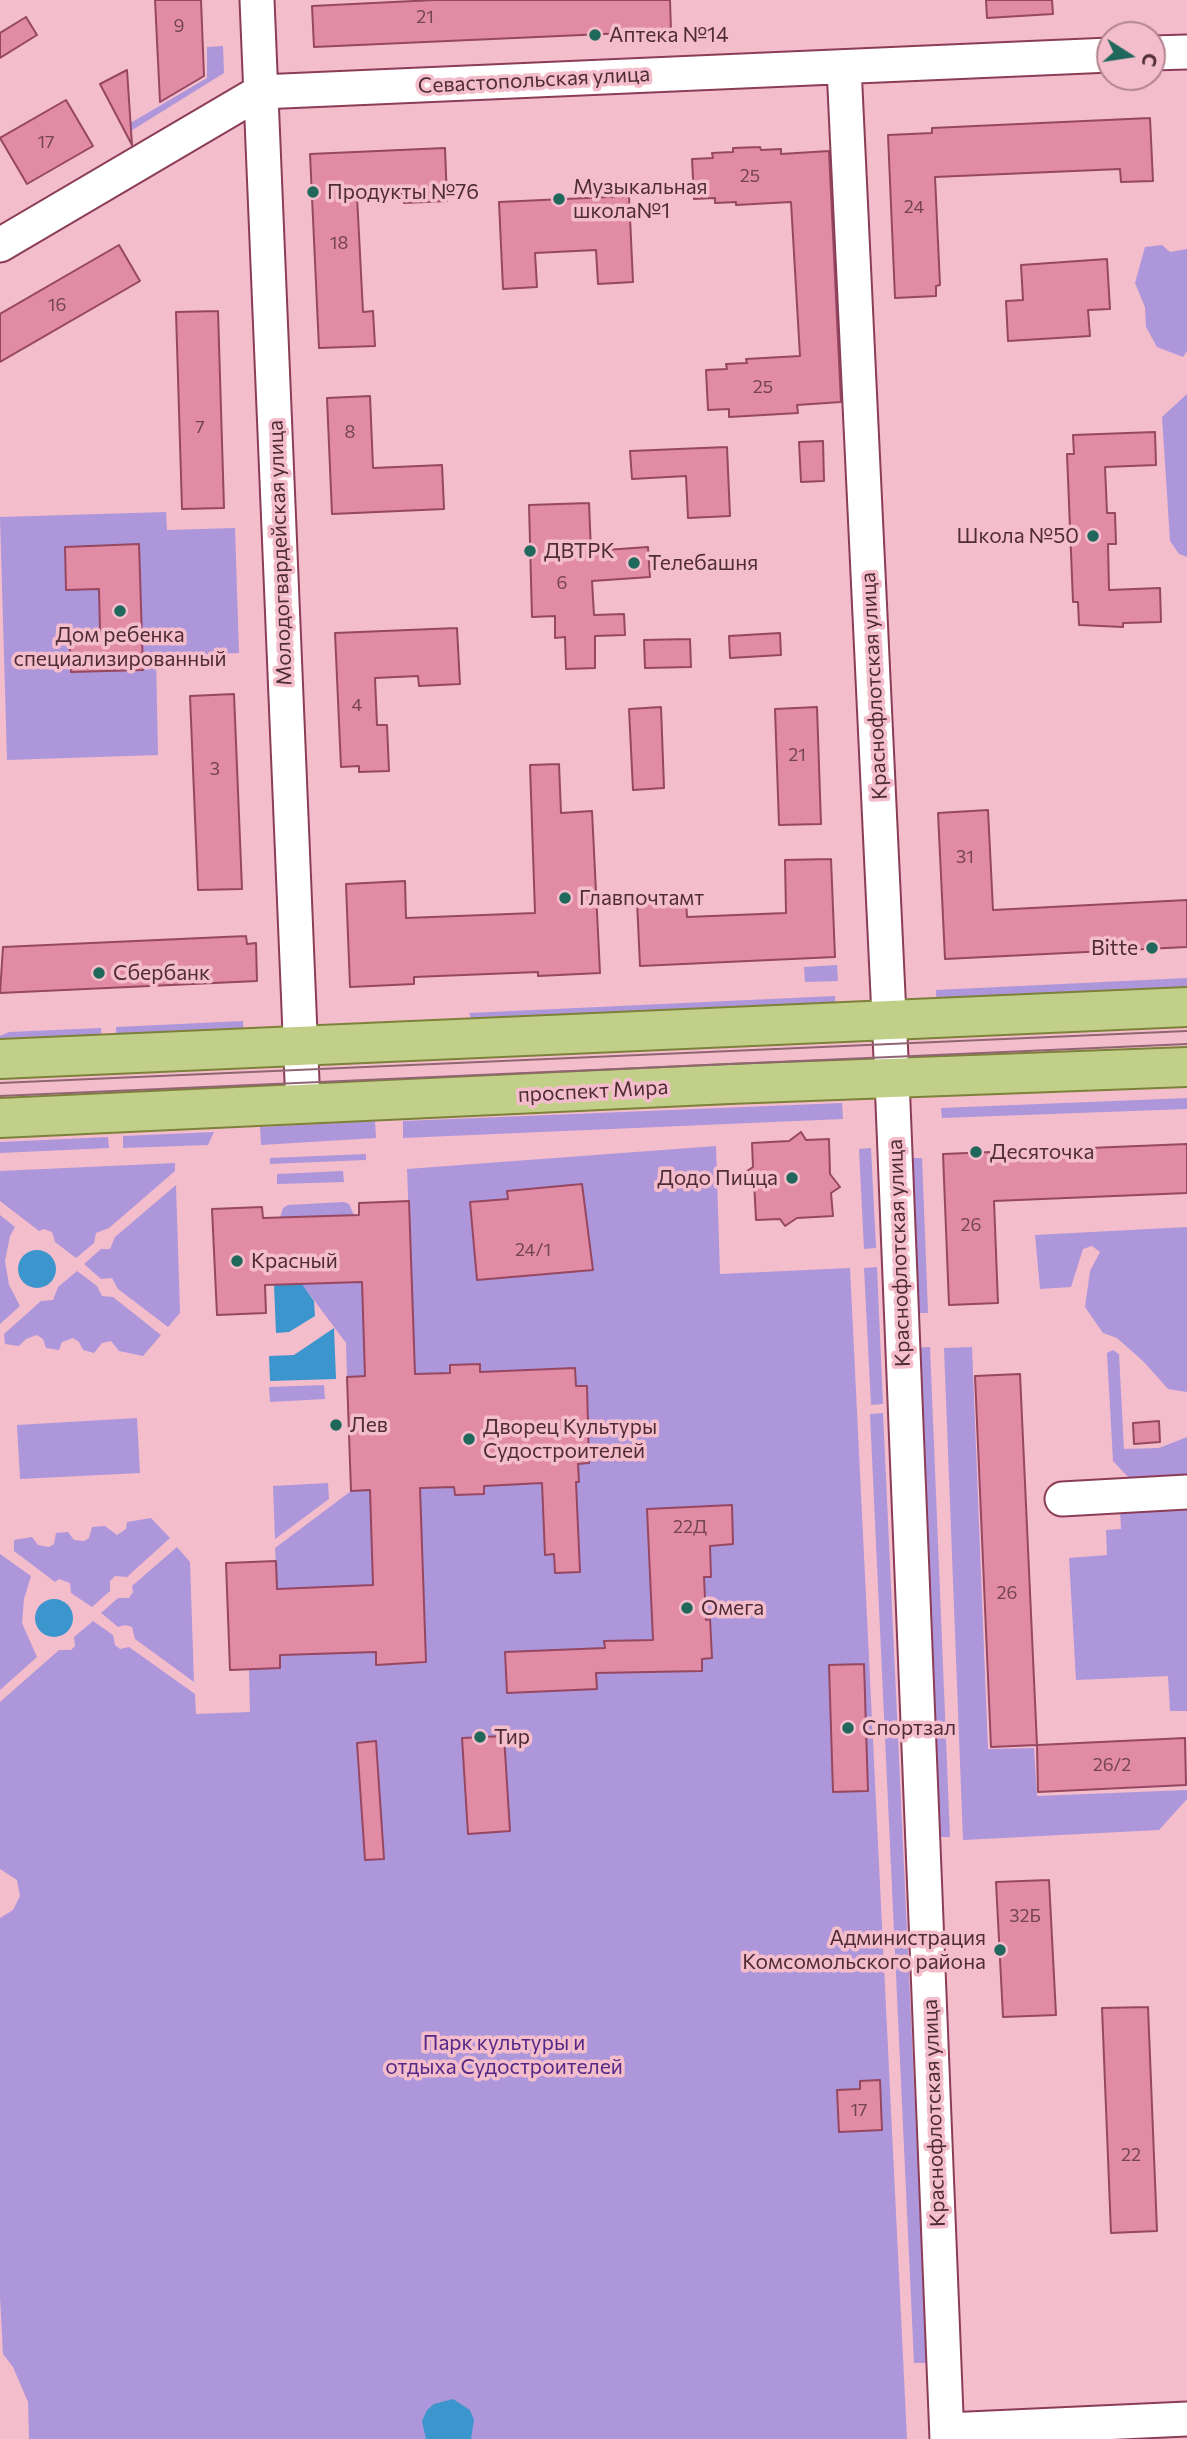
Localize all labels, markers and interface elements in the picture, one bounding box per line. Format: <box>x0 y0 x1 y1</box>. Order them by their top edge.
house number: 21 <box>416 6 434 28</box>
house number: 9 <box>174 15 184 37</box>
north arrow <box>1096 21 1166 91</box>
place label: Аптека №14 <box>609 22 729 48</box>
marker: Аптека №14 <box>587 27 603 43</box>
text: С <box>1137 51 1163 69</box>
street label: Севастопольская улица <box>417 61 651 99</box>
house number: 17 <box>37 131 55 153</box>
house number: 25 <box>740 165 760 187</box>
place label: Музыкальная школа№1 <box>573 174 708 224</box>
place label: Продукты №76 <box>327 179 479 205</box>
marker: Продукты №76 <box>305 184 321 200</box>
marker: Музыкальная школа№1 <box>551 191 567 207</box>
house number: 24 <box>904 196 924 218</box>
house number: 18 <box>330 232 348 254</box>
house number: 16 <box>48 294 66 316</box>
house number: 25 <box>753 376 773 398</box>
house number: 7 <box>195 416 205 438</box>
street label: Молодогвардейская улица <box>263 420 297 686</box>
house number: 8 <box>345 421 355 443</box>
place label: Школа №50 <box>956 523 1079 549</box>
marker: Школа №50 <box>1085 528 1101 544</box>
place label: ДВТРК <box>544 538 615 564</box>
marker: ДВТРК <box>522 543 538 559</box>
place label: Телебашня <box>648 550 758 576</box>
marker: Телебашня <box>626 555 642 571</box>
house number: 6 <box>557 572 567 594</box>
street label: Краснофлотская улица <box>855 572 893 800</box>
marker: Дом ребенка специализированный <box>112 603 128 619</box>
place label: Дом ребенка специализированный <box>14 622 226 672</box>
house number: 4 <box>352 694 362 716</box>
house number: 21 <box>788 744 806 766</box>
house number: 3 <box>210 758 220 780</box>
house number: 31 <box>956 846 974 868</box>
place label: Главпочтамт <box>579 885 704 911</box>
marker: Главпочтамт <box>557 890 573 906</box>
place label: Bitte <box>1091 935 1138 961</box>
marker: Bitte <box>1144 940 1160 956</box>
place label: Сбербанк <box>113 960 210 986</box>
marker: Сбербанк <box>91 965 107 981</box>
street label: проспект Мира <box>517 1074 669 1108</box>
street label: Краснофлотская улица <box>882 1139 916 1367</box>
place label: Десяточка <box>990 1139 1095 1165</box>
marker: Десяточка <box>968 1144 984 1160</box>
place label: Додо Пицца <box>657 1165 778 1191</box>
marker: Додо Пицца <box>784 1170 800 1186</box>
house number: 26 <box>961 1214 981 1236</box>
house number: 24/1 <box>515 1239 551 1261</box>
place label: Красный <box>251 1248 338 1274</box>
marker: Красный <box>229 1253 245 1269</box>
place label: Лев <box>350 1412 388 1438</box>
place label: Дворец Культуры Судостроителей <box>483 1414 657 1464</box>
marker: Лев <box>328 1417 344 1433</box>
marker: Дворец Культуры Судостроителей <box>461 1431 477 1447</box>
house number: 22Д <box>673 1516 707 1538</box>
house number: 26 <box>997 1582 1017 1604</box>
place label: Омега <box>701 1595 764 1621</box>
marker: Омега <box>679 1600 695 1616</box>
place label: Спортзал <box>862 1715 956 1741</box>
marker: Спортзал <box>840 1720 856 1736</box>
place label: Тир <box>494 1724 530 1750</box>
marker: Тир <box>472 1729 488 1745</box>
house number: 26/2 <box>1093 1754 1131 1776</box>
house number: 32Б <box>1009 1905 1041 1927</box>
place label: Администрация Комсомольского района <box>742 1925 986 1975</box>
marker: Администрация Комсомольского района <box>992 1942 1008 1958</box>
street label: Краснофлотская улица <box>917 1999 951 2227</box>
park label: Парк культуры и отдыха Судостроителей <box>385 2030 623 2080</box>
house number: 17 <box>850 2099 868 2121</box>
house number: 22 <box>1121 2144 1141 2166</box>

